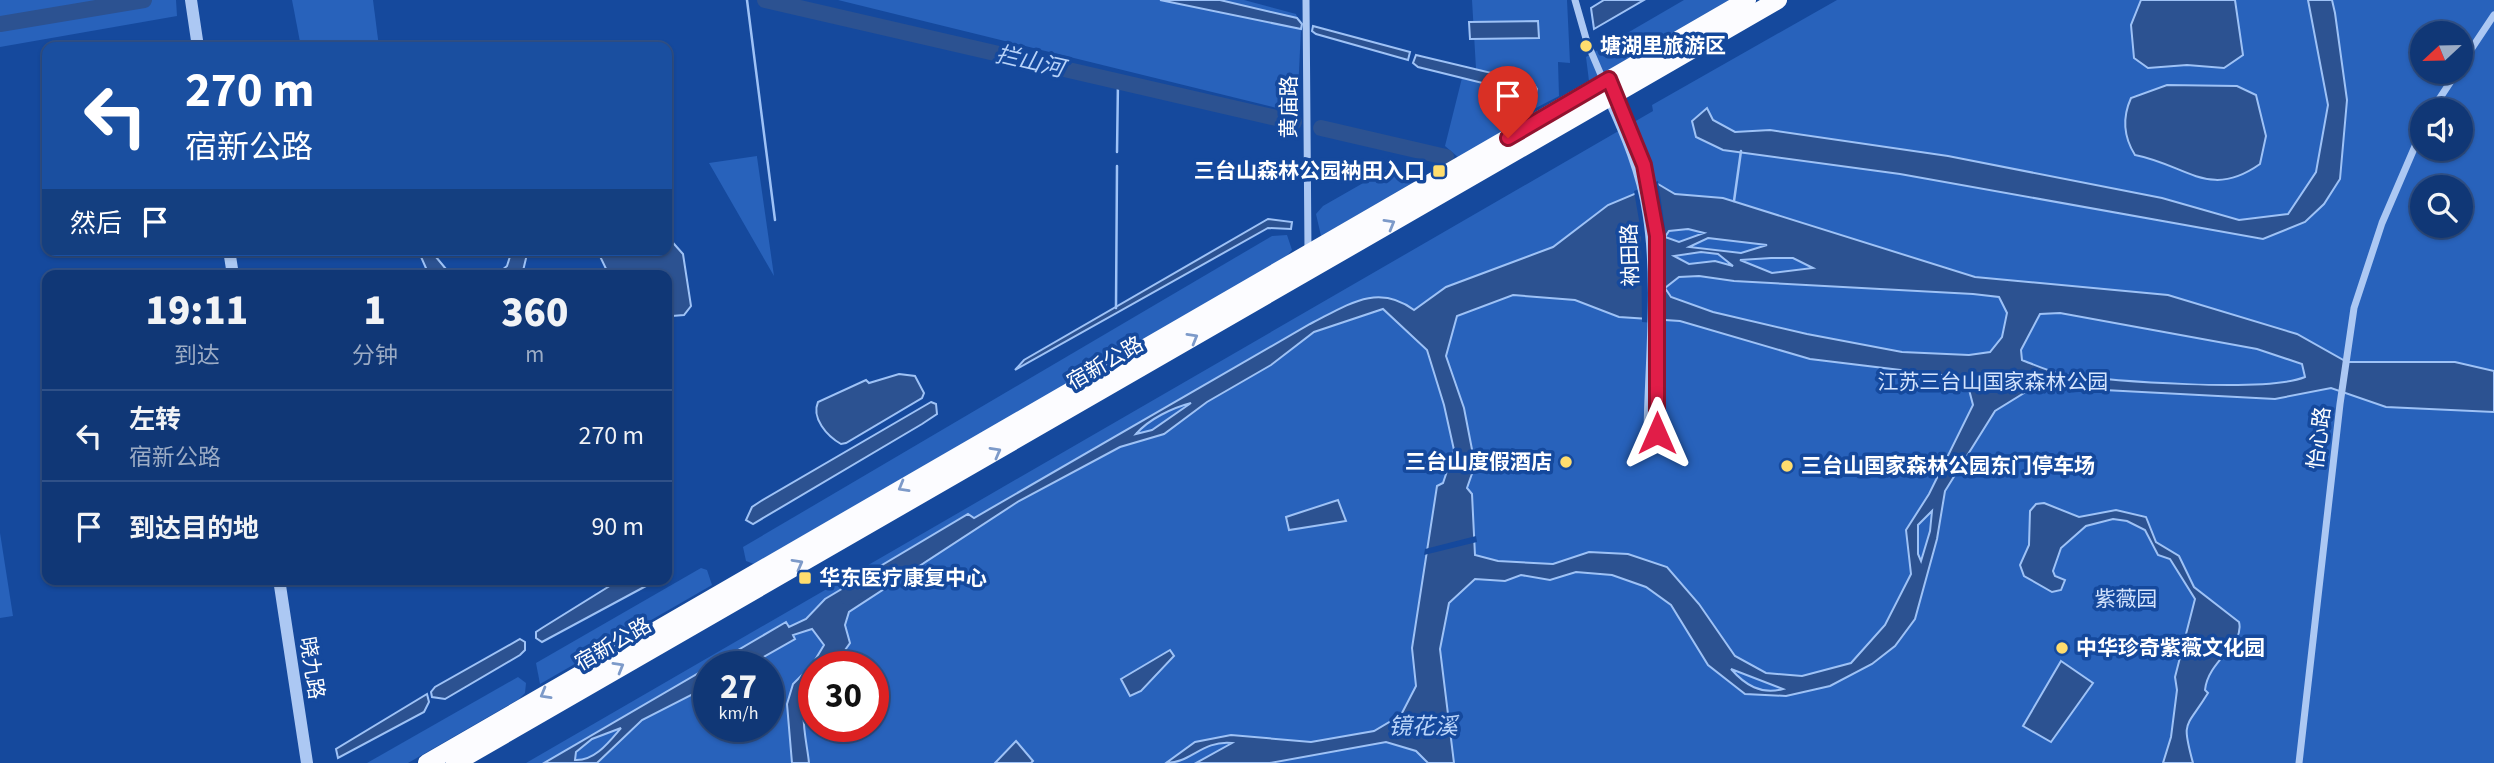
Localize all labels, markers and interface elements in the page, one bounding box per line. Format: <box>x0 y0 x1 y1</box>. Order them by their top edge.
north arrow <box>2410 21 2473 84</box>
map controls <box>2410 21 2473 238</box>
place label: 塘湖里旅游区 <box>1600 31 1726 61</box>
water label: 拦山河 <box>993 38 1071 86</box>
marker: 塘湖里旅游区 <box>1578 38 1594 54</box>
text: 270 m <box>185 56 314 126</box>
pin <box>1478 66 1538 138</box>
icon: left <box>70 70 161 161</box>
street label: 黄庙路 <box>1274 76 1304 139</box>
icon: arrive <box>1489 77 1527 115</box>
button: sound <box>2410 98 2473 161</box>
text: 宿新公路 <box>185 125 313 171</box>
place label: 三台山森林公园衲田入口 <box>1194 156 1425 186</box>
marker: 三台山森林公园衲田入口 <box>1431 163 1447 179</box>
button: search <box>2410 175 2473 238</box>
icon: arrive <box>136 203 174 241</box>
text: 然后 <box>70 205 122 242</box>
one-way arrow <box>1382 219 1395 232</box>
street label: 衲田路 <box>1614 223 1646 287</box>
text: 19:11 <box>145 281 248 341</box>
text: 1 <box>363 281 386 341</box>
text: 360 <box>501 283 568 343</box>
street label: 宿新公路 <box>1061 329 1149 397</box>
one-way arrow <box>1185 333 1198 346</box>
text: m <box>525 338 544 371</box>
text: 到达 <box>174 339 220 372</box>
text: 分钟 <box>352 339 398 372</box>
park label: 江苏三台山国家森林公园 <box>1878 367 2109 397</box>
position arrow <box>1620 396 1694 470</box>
text: 左转 <box>129 401 181 438</box>
street label: 怡心路 <box>2300 405 2338 471</box>
icon: left <box>70 417 108 455</box>
text: 270 m <box>578 417 644 454</box>
text: 宿新公路 <box>129 441 221 474</box>
one-way arrow <box>988 447 1001 460</box>
place label: 三台山度假酒店 <box>1405 447 1552 477</box>
place label: 三台山国家森林公园东门停车场 <box>1801 451 2095 481</box>
marker: 三台山度假酒店 <box>1558 454 1574 470</box>
marker: 三台山国家森林公园东门停车场 <box>1779 458 1795 474</box>
one-way arrow <box>897 479 910 492</box>
icon: arrive <box>70 508 108 546</box>
text: 90 m <box>591 508 644 545</box>
text: 到达目的地 <box>129 510 259 547</box>
one-way arrow <box>790 559 803 572</box>
place label: 华东医疗康复中心 <box>819 563 987 593</box>
marker: 华东医疗康复中心 <box>797 570 813 586</box>
park label: 紫薇园 <box>2095 584 2158 614</box>
street label: 宿新公路 <box>569 610 657 678</box>
place label: 中华珍奇紫薇文化园 <box>2076 633 2265 663</box>
street label: 晓九路 <box>292 635 332 701</box>
marker: 中华珍奇紫薇文化园 <box>2054 640 2070 656</box>
speed limit sign: 30 <box>798 651 889 742</box>
one-way arrow <box>612 662 625 675</box>
text: 27 <box>720 662 757 712</box>
one-way arrow <box>540 686 553 699</box>
text: km/h <box>719 701 758 726</box>
water label: 镜花溪 <box>1389 710 1461 743</box>

